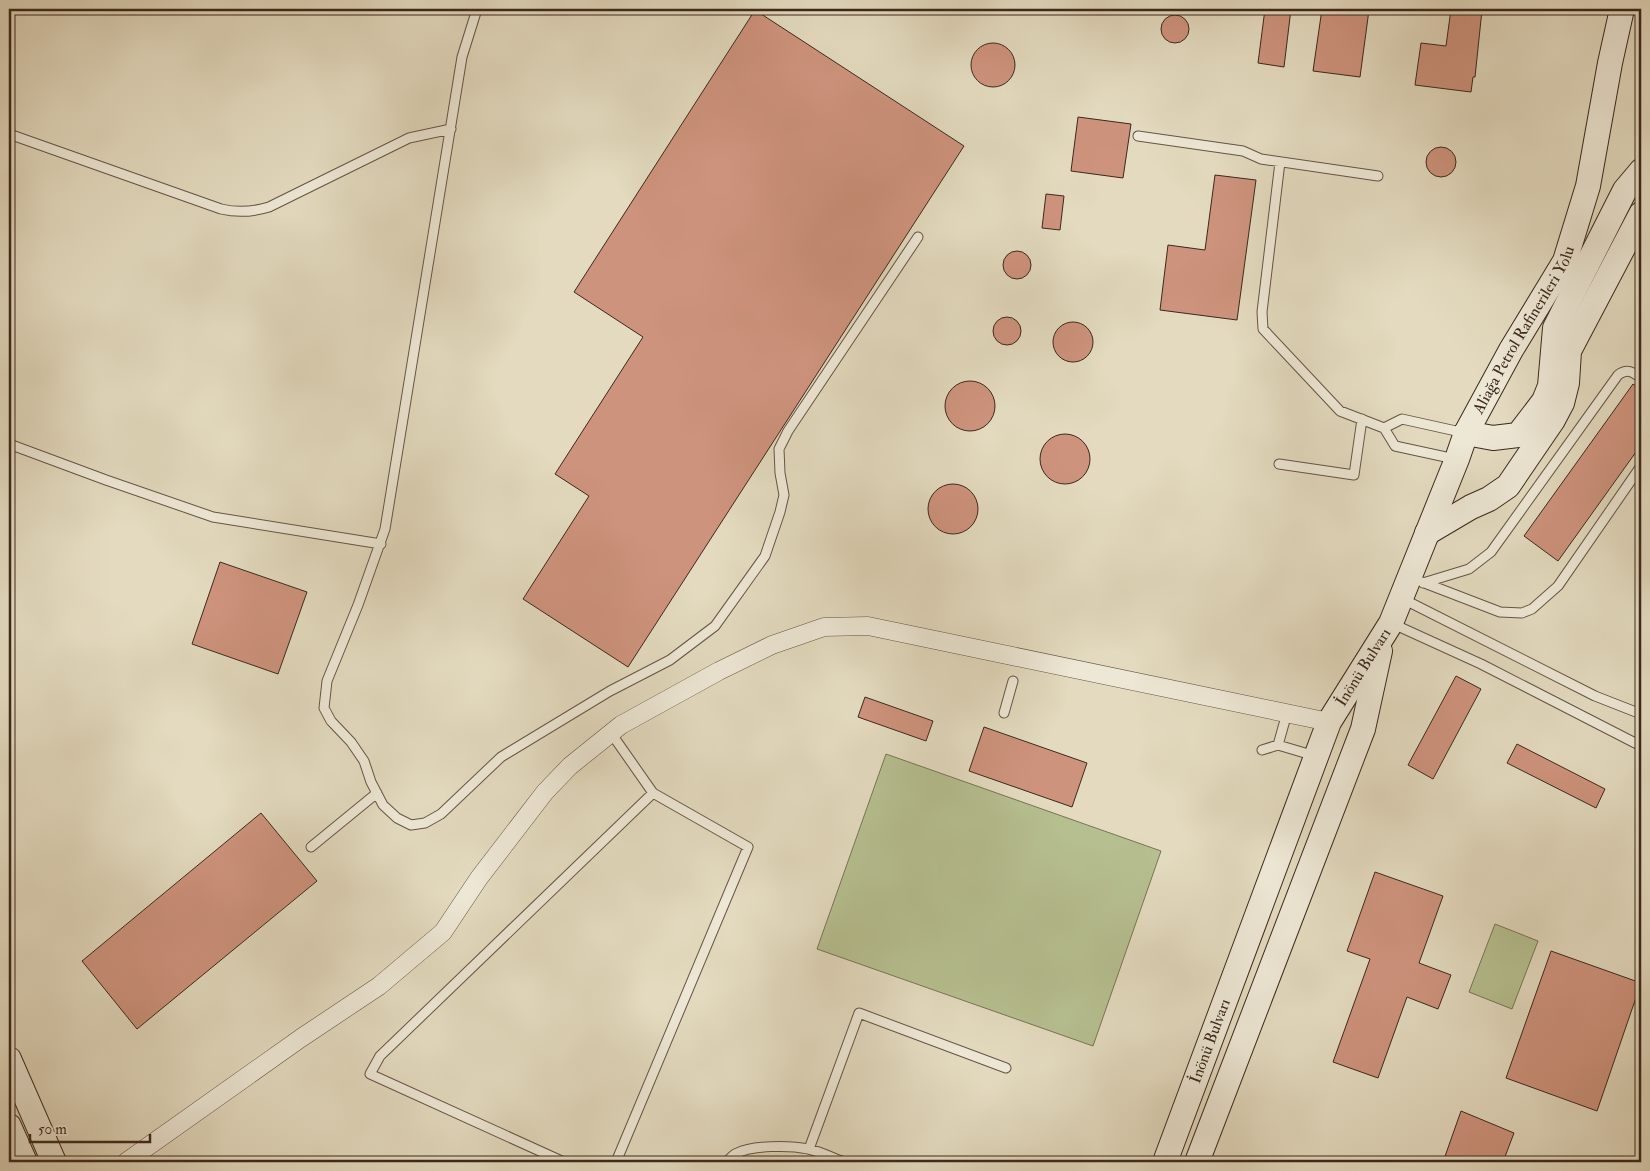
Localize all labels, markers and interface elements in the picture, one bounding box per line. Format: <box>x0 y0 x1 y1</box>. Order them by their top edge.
street label: Aliağa Petrol Rafinerileri Yolu <box>1468 244 1579 418</box>
street label: İnönü Bulvarı <box>1331 625 1395 710</box>
street label: İnönü Bulvarı <box>1185 996 1235 1086</box>
scale bar <box>30 1111 150 1143</box>
text: 50 m <box>38 1120 67 1139</box>

